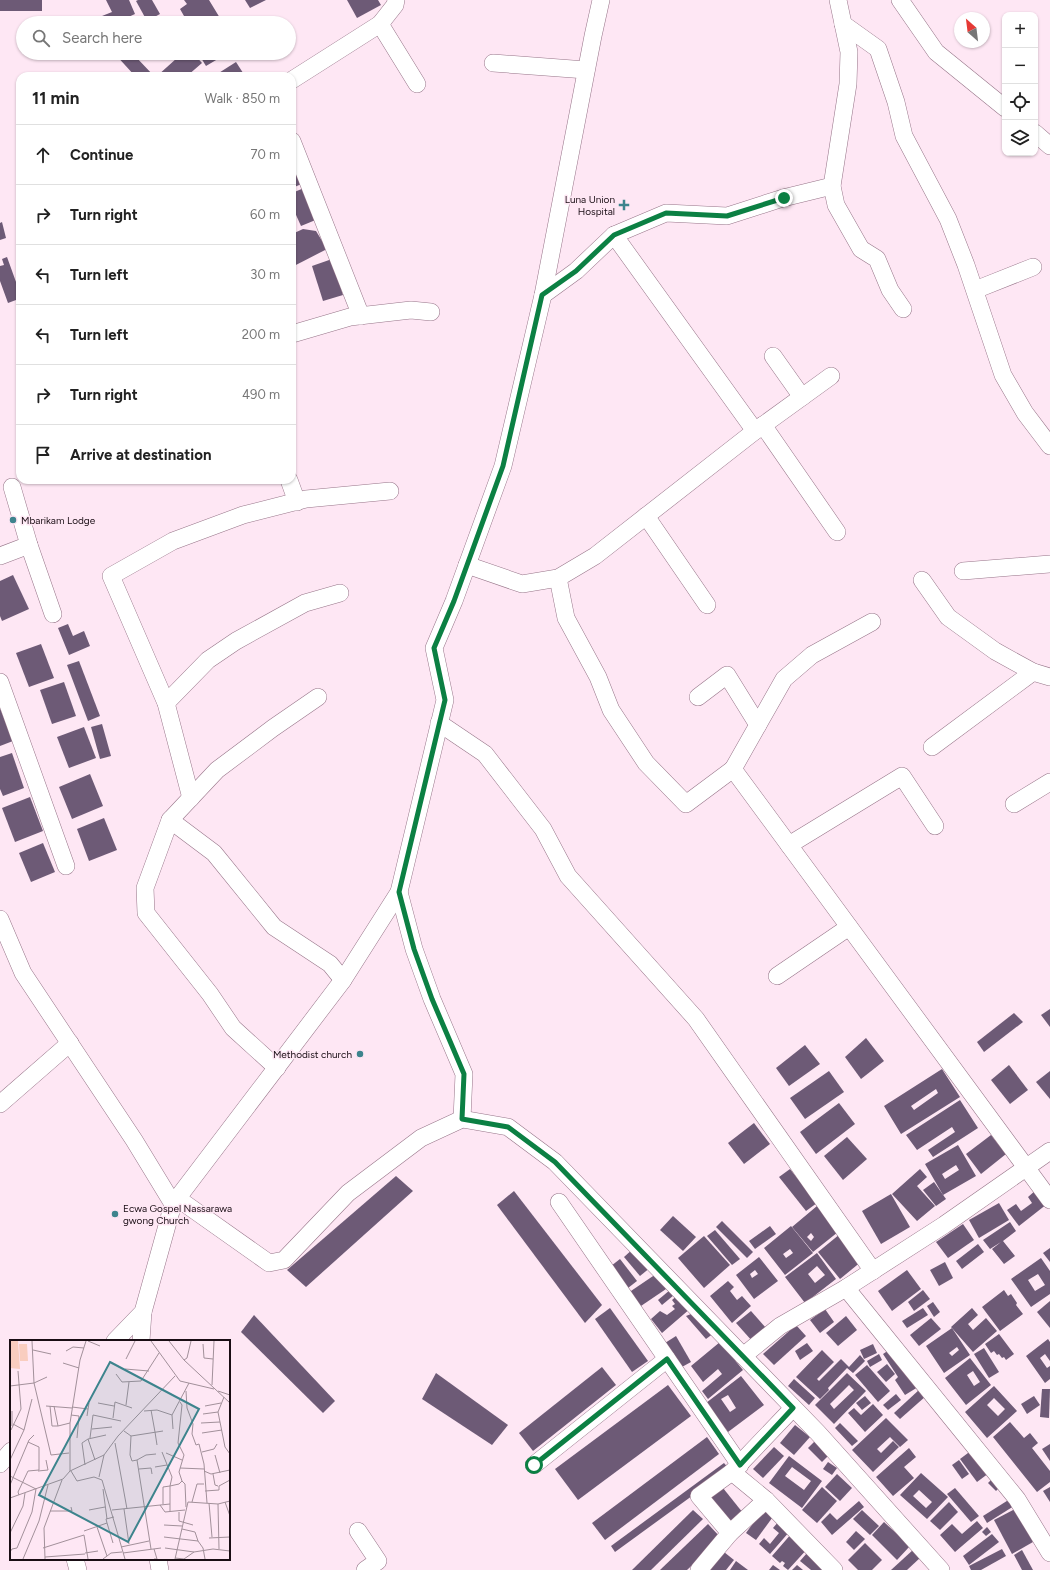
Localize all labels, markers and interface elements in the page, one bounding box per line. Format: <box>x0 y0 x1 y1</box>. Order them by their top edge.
north arrow <box>954 12 990 48</box>
map controls <box>1002 12 1038 156</box>
button: + <box>1002 12 1038 48</box>
search box <box>16 16 296 60</box>
icon: search <box>30 27 52 49</box>
text: Search here <box>62 29 142 47</box>
button: − <box>1002 48 1038 84</box>
button: locate <box>1002 84 1038 120</box>
text: 11 min <box>32 88 79 108</box>
text: Walk · 850 m <box>204 91 280 106</box>
button: layers <box>1002 120 1038 156</box>
icon: ahead <box>32 144 54 166</box>
text: Continue <box>70 146 133 164</box>
text: 70 m <box>250 147 280 162</box>
route end <box>775 189 793 207</box>
place label: Luna Union Hospital <box>565 193 615 218</box>
marker: Luna Union Hospital <box>618 199 630 211</box>
icon: right <box>32 204 54 226</box>
text: Turn right <box>70 206 138 224</box>
text: 60 m <box>250 207 280 222</box>
icon: left <box>32 264 54 286</box>
text: Turn left <box>70 266 128 284</box>
text: 30 m <box>250 267 280 282</box>
icon: left <box>32 324 54 346</box>
text: Turn left <box>70 326 128 344</box>
text: 200 m <box>242 327 280 342</box>
icon: right <box>32 384 54 406</box>
text: Turn right <box>70 386 138 404</box>
text: 490 m <box>242 387 280 402</box>
icon: arrive <box>32 444 54 466</box>
text: Arrive at destination <box>70 446 211 464</box>
place label: Mbarikam Lodge <box>21 514 96 527</box>
marker: Mbarikam Lodge <box>8 515 18 525</box>
place label: Methodist church <box>273 1048 352 1061</box>
marker: Methodist church <box>355 1049 365 1059</box>
place label: Ecwa Gospel Nassarawa gwong Church <box>123 1202 232 1227</box>
marker: Ecwa Gospel Nassarawa gwong Church <box>110 1209 120 1219</box>
inset map <box>10 1340 230 1560</box>
route start <box>525 1456 543 1474</box>

